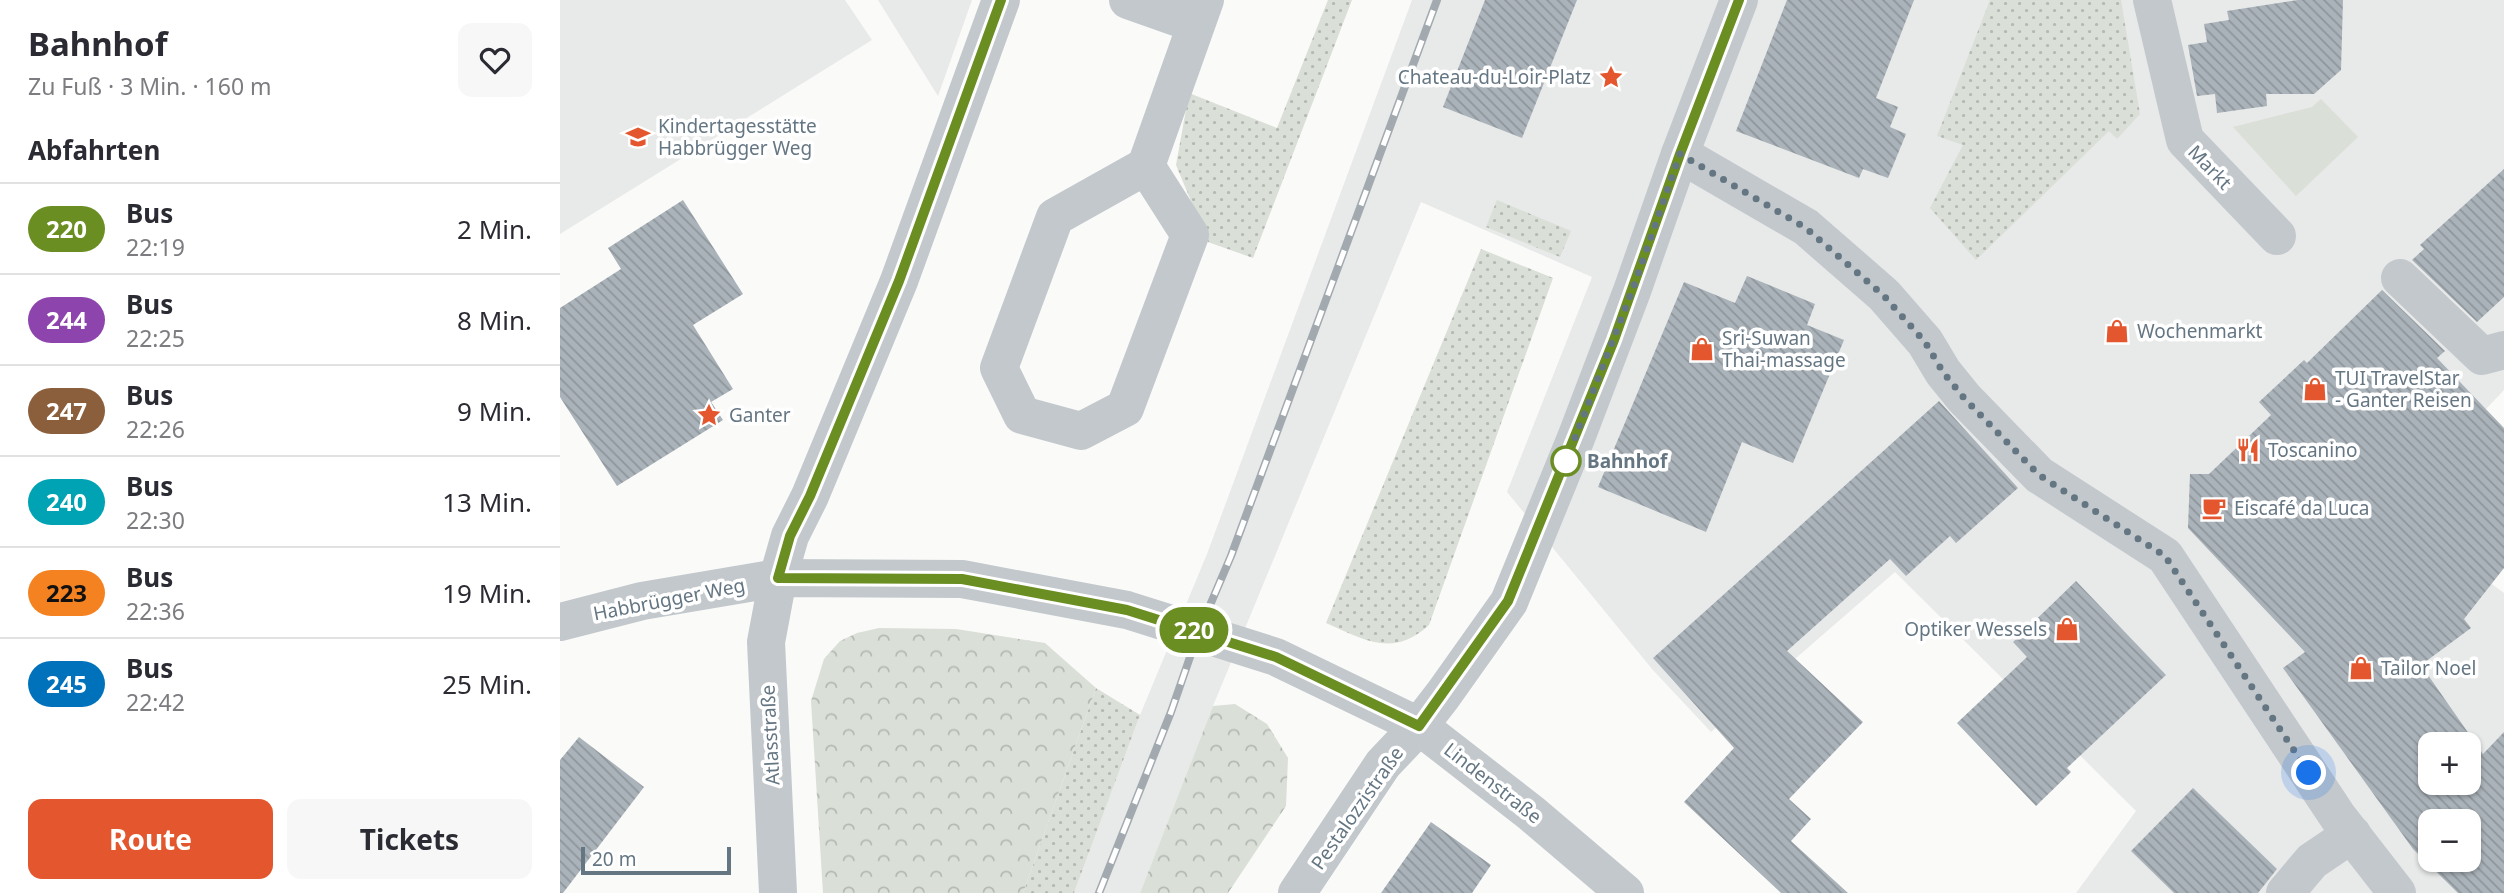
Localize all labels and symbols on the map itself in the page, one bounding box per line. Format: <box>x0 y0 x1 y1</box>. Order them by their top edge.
place icon: Chateau-du-Loir-Platz <box>1597 63 1625 91</box>
place label: Chateau-du-Loir-Platz <box>1398 64 1591 90</box>
place label: Kindertagesstätte Habbrügger Weg <box>658 113 817 161</box>
school or university icon: Kindertagesstätte Habbrügger Weg <box>624 123 652 151</box>
street label: Markt <box>2182 139 2238 195</box>
shop icon: Wochenmarkt <box>2103 317 2131 345</box>
place label: Wochenmarkt <box>2137 318 2263 344</box>
place label: Sri-Suwan Thai-massage <box>1722 325 1846 373</box>
shop icon: Sri-Suwan Thai-massage <box>1688 335 1716 363</box>
place label: TUI TravelStar - Ganter Reisen <box>2335 365 2472 413</box>
shop icon: TUI TravelStar - Ganter Reisen <box>2301 375 2329 403</box>
place icon: Ganter <box>695 401 723 429</box>
place label: Ganter <box>729 402 791 428</box>
restaurant icon: Toscanino <box>2234 436 2262 464</box>
place label: Toscanino <box>2268 437 2358 463</box>
marker: Bahnhof <box>1551 446 1581 476</box>
place label: Bahnhof <box>1587 448 1669 474</box>
cafe icon: Eiscafé da Luca <box>2200 494 2228 522</box>
place label: Eiscafé da Luca <box>2234 495 2369 521</box>
street label: Habbrügger Weg <box>591 572 747 626</box>
line badge: 220 <box>1154 607 1234 653</box>
shop icon: Optiker Wessels <box>2053 615 2081 643</box>
place label: Optiker Wessels <box>1904 616 2047 642</box>
shop icon: Tailor Noel <box>2347 654 2375 682</box>
place label: Tailor Noel <box>2381 655 2476 681</box>
street label: Atlasstraße <box>754 684 786 786</box>
street label: Lindenstraße <box>1439 737 1547 829</box>
street label: Pestalozzistraße <box>1305 741 1409 875</box>
your location <box>2291 755 2326 790</box>
scale bar <box>581 844 732 876</box>

